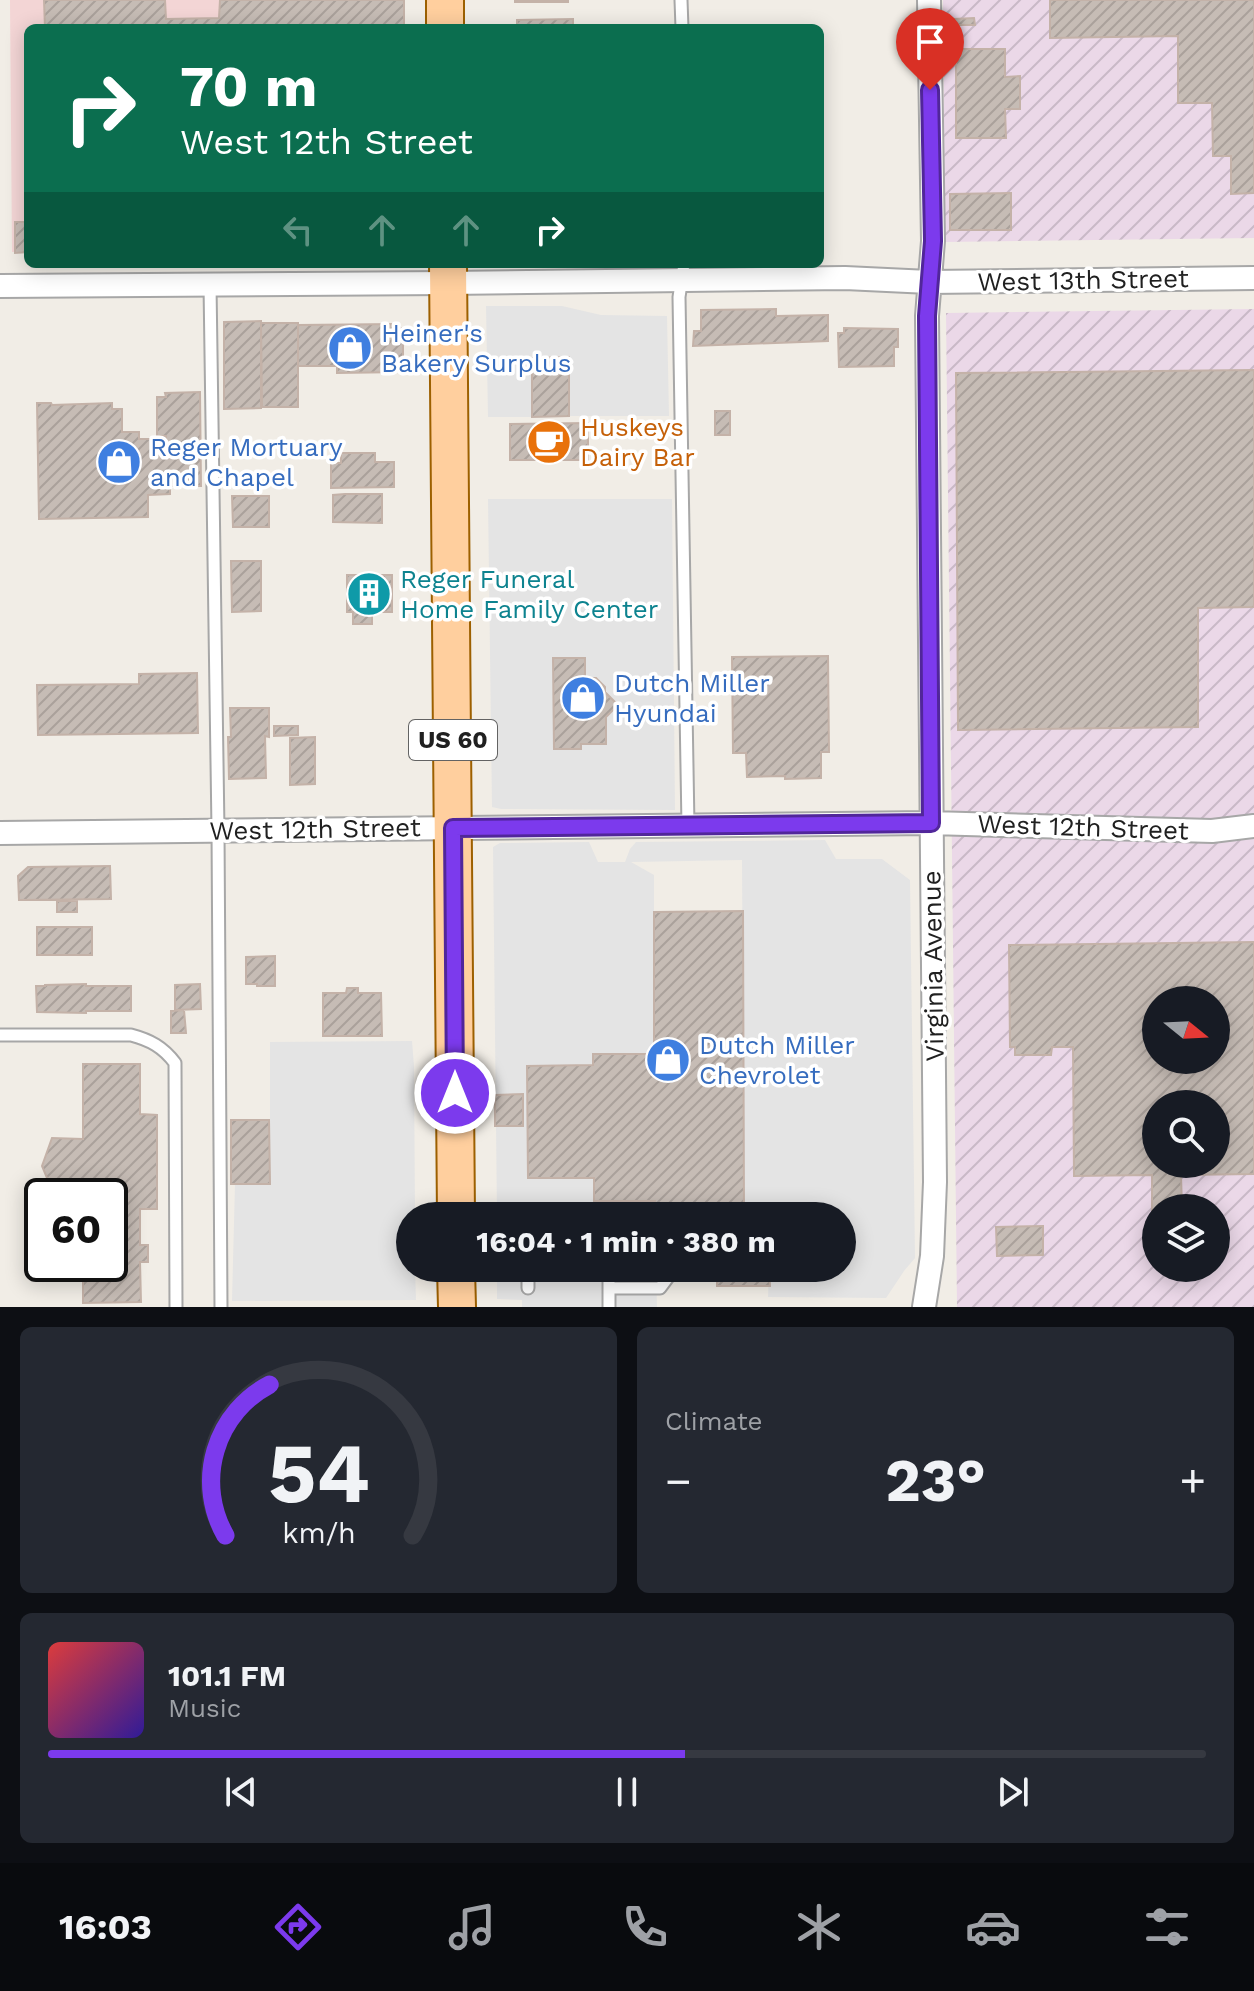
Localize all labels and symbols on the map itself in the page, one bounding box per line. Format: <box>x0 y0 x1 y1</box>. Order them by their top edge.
pin <box>896 8 964 90</box>
street label: West 13th Street <box>977 263 1189 297</box>
place label: Heiner's Bakery Surplus <box>381 318 571 378</box>
shop icon: Heiner's Bakery Surplus <box>326 324 374 372</box>
place label: Huskeys Dairy Bar <box>580 412 695 472</box>
cafe icon: Huskeys Dairy Bar <box>525 418 573 466</box>
place label: Reger Mortuary and Chapel <box>150 432 343 492</box>
shop icon: Reger Mortuary and Chapel <box>95 438 143 486</box>
place label: Reger Funeral Home Family Center <box>400 564 658 624</box>
building icon: Reger Funeral Home Family Center <box>345 570 393 618</box>
place label: Dutch Miller Hyundai <box>614 668 770 728</box>
shop icon: Dutch Miller Hyundai <box>559 674 607 722</box>
road number: US 60 <box>409 720 497 760</box>
street label: West 12th Street <box>977 808 1189 846</box>
street label: West 12th Street <box>209 812 421 846</box>
street label: Virginia Avenue <box>916 870 950 1062</box>
north arrow <box>1142 986 1230 1074</box>
place label: Dutch Miller Chevrolet <box>699 1030 855 1090</box>
shop icon: Dutch Miller Chevrolet <box>644 1036 692 1084</box>
position arrow <box>413 1051 497 1135</box>
speed limit sign: 60 <box>24 1178 128 1282</box>

